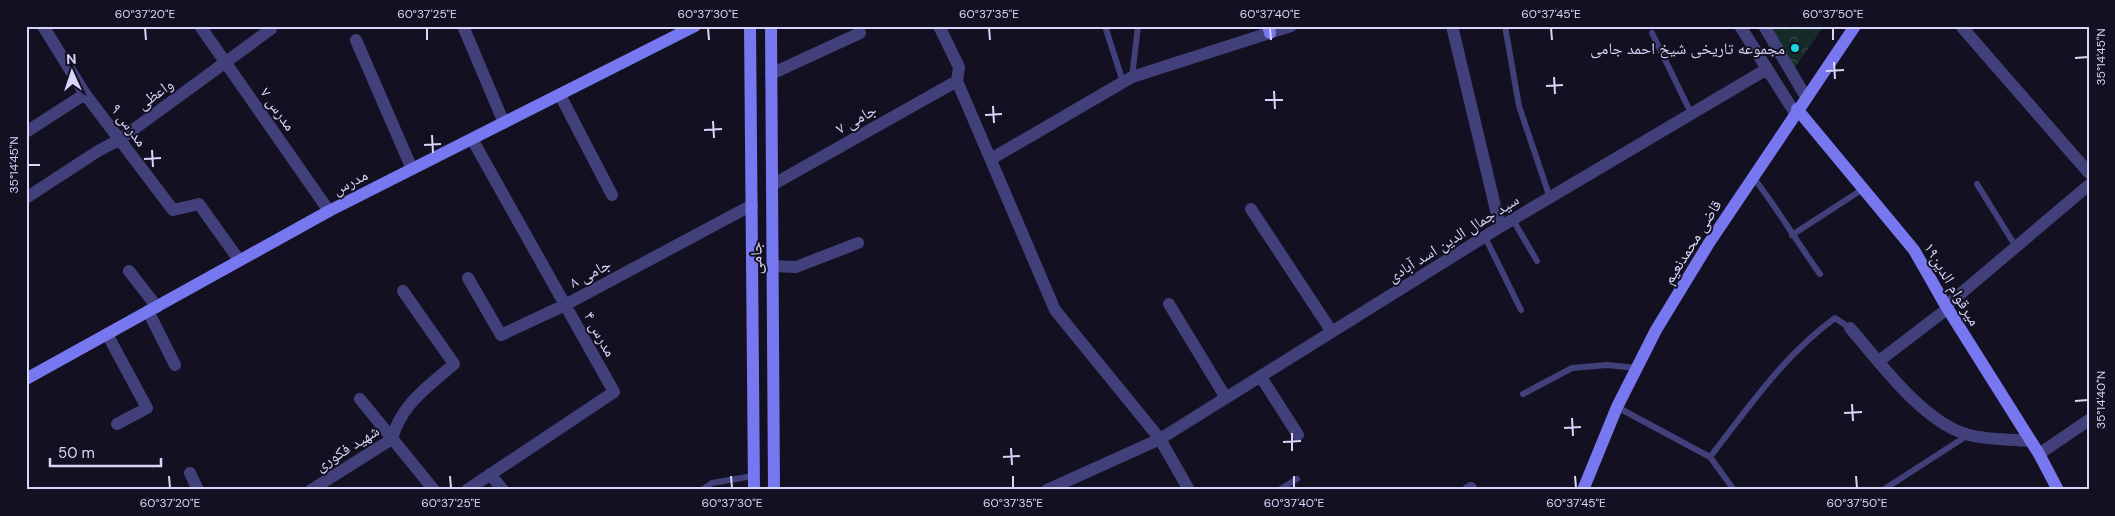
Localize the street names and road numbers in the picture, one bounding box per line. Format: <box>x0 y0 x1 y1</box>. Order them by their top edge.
street label: واعظی <box>132 74 178 114</box>
street label: مدرس ۷ <box>255 83 301 135</box>
street label: مدرس ۹ <box>106 99 152 151</box>
street label: جامی ۷ <box>832 99 880 139</box>
street label: مدرس <box>329 164 371 200</box>
street label: سید جمال الدین اسد آبادی <box>1383 189 1523 287</box>
street label: قاضی محمدنعیم <box>1658 196 1726 288</box>
street label: میرقوام الدین۱۹ <box>1919 238 1985 330</box>
street label: جامی <box>745 242 767 274</box>
street label: جامی ۸ <box>566 253 614 293</box>
street label: مدرس ۴ <box>579 308 621 360</box>
street label: شهید فکوری <box>311 420 383 476</box>

